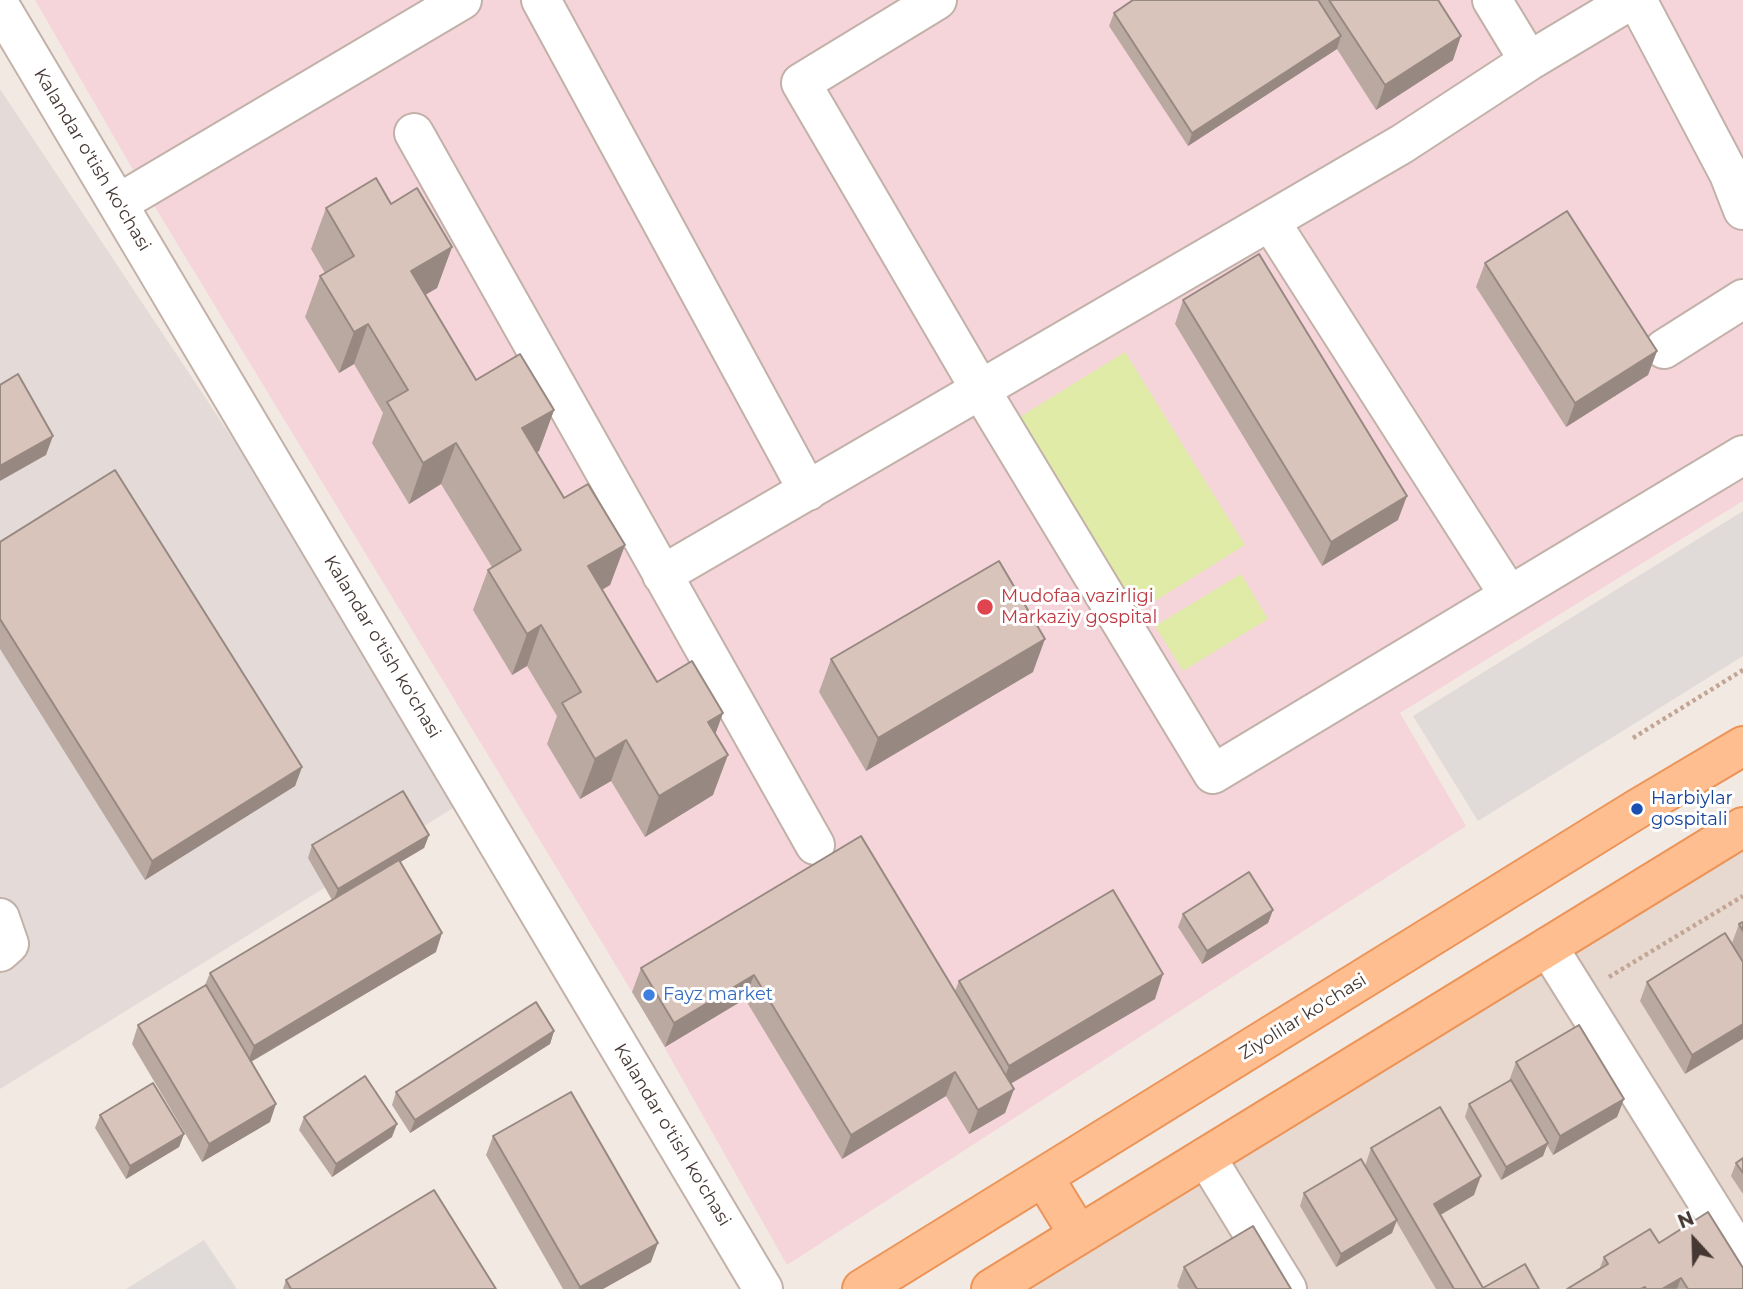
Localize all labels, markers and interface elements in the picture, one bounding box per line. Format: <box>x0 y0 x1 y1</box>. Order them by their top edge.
street label: Kalandar o'tish ko'chasi <box>29 65 155 255</box>
street label: Kalandar o'tish ko'chasi <box>319 552 445 742</box>
place label: Mudofaa vazirligi Markaziy gospital <box>1001 586 1157 628</box>
marker: Mudofaa vazirligi Markaziy gospital <box>975 597 995 617</box>
place label: Harbiylar gospitali <box>1651 788 1733 830</box>
marker: Harbiylar gospitali <box>1629 801 1645 817</box>
street label: Ziyolilar ko'chasi <box>1236 969 1370 1065</box>
place label: Fayz market <box>663 984 773 1006</box>
marker: Fayz market <box>641 987 657 1003</box>
street label: Kalandar o'tish ko'chasi <box>609 1040 735 1230</box>
north arrow <box>1659 1205 1729 1275</box>
text: N <box>1675 1207 1697 1234</box>

